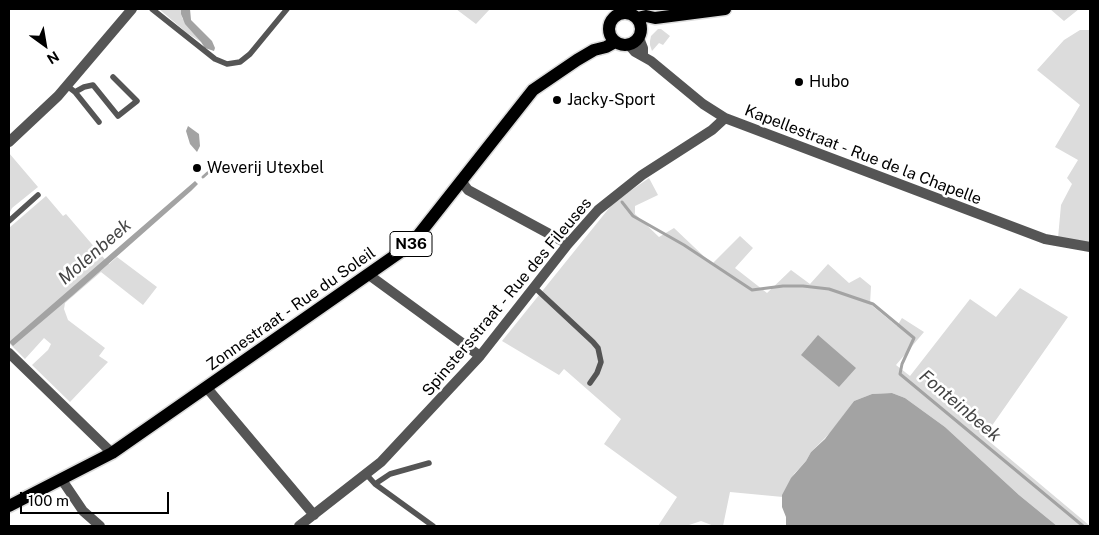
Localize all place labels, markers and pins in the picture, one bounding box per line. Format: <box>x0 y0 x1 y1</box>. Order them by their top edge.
place label: Hubo <box>809 72 849 92</box>
marker: Hubo <box>793 76 805 88</box>
place label: Jacky-Sport <box>567 90 656 110</box>
marker: Jacky-Sport <box>551 94 563 106</box>
place label: Weverij Utexbel <box>207 158 324 178</box>
marker: Weverij Utexbel <box>191 162 203 174</box>

